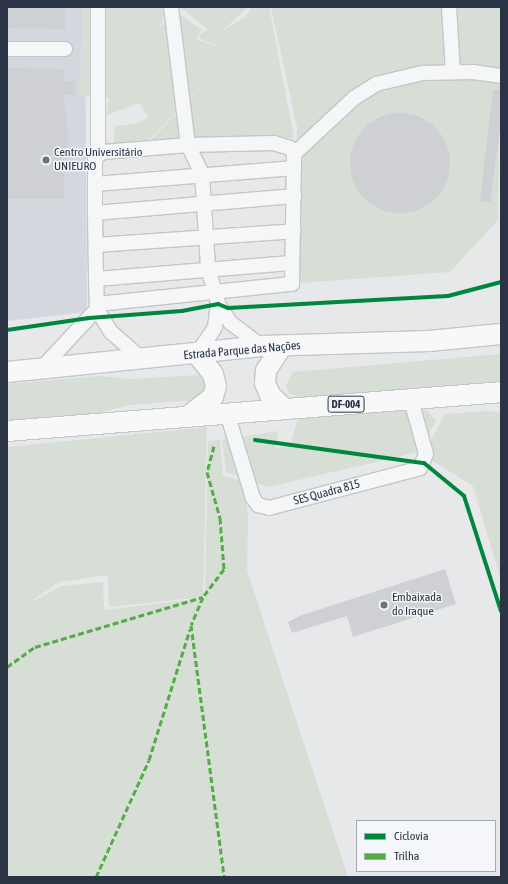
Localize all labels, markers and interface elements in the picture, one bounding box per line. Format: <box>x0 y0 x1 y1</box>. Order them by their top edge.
place label: Centro Universitário UNIEURO <box>54 146 142 174</box>
marker: Centro Universitário UNIEURO <box>41 155 51 165</box>
street label: Estrada Parque das Nações <box>183 339 301 363</box>
road number: DF-004 <box>327 395 365 413</box>
street label: SES Quadra 815 <box>292 477 362 509</box>
place label: Embaixada do Iraque <box>392 591 441 619</box>
marker: Embaixada do Iraque <box>379 600 389 610</box>
legend <box>356 820 496 872</box>
text: Ciclovia <box>394 829 428 843</box>
text: Trilha <box>394 849 419 863</box>

